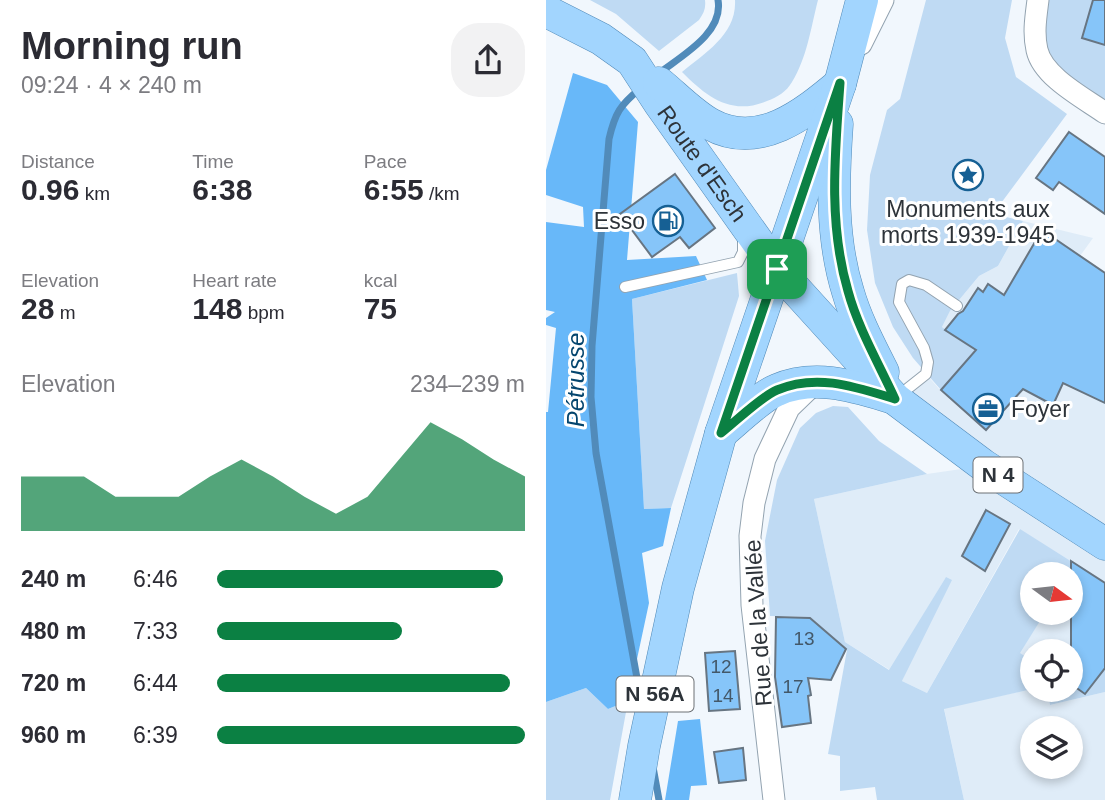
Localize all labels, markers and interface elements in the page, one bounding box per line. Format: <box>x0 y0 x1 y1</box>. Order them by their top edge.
button: share <box>451 23 525 97</box>
text: Morning run <box>21 25 243 67</box>
text: 09:24 · 4 × 240 m <box>21 72 202 98</box>
street label: Route d'Esch <box>652 100 752 227</box>
text: Distance <box>21 151 95 172</box>
text: Time <box>192 151 234 172</box>
text: Pace <box>364 151 407 172</box>
place icon: Monuments aux morts 1939-1945 <box>951 158 985 192</box>
text: 0.96 <box>21 173 79 206</box>
text: 6:38 <box>192 173 252 206</box>
text: 6:55 <box>364 173 424 206</box>
text: km <box>79 183 110 204</box>
text: /km <box>424 183 460 204</box>
place label: Monuments aux morts 1939-1945 <box>881 196 1055 248</box>
fuel station icon: Esso <box>651 204 685 238</box>
place label: Esso <box>594 208 645 234</box>
pin <box>747 239 807 299</box>
icon: arrive <box>758 250 796 288</box>
text: Elevation <box>21 270 99 291</box>
text: Heart rate <box>192 270 277 291</box>
text: kcal <box>364 270 397 291</box>
text: 28 <box>21 292 54 325</box>
text: 148 <box>192 292 242 325</box>
text: 75 <box>364 292 397 325</box>
text: m <box>54 302 75 323</box>
text: bpm <box>242 302 285 323</box>
water label: Pétrusse <box>562 333 589 427</box>
text: Elevation <box>21 371 116 397</box>
text: 234–239 m <box>410 371 525 397</box>
office icon: Foyer <box>971 392 1005 426</box>
place label: Foyer <box>1011 396 1070 422</box>
road number: N 4 <box>974 458 1022 492</box>
street label: Rue de la Vallée <box>739 539 777 707</box>
north arrow <box>1020 562 1083 625</box>
map controls <box>1020 562 1083 779</box>
text: 240 m <box>21 566 86 592</box>
text: 6:46 <box>133 566 178 592</box>
text: 480 m <box>21 618 86 644</box>
text: 7:33 <box>133 618 178 644</box>
house number: 13 <box>793 628 815 649</box>
button: locate <box>1020 639 1083 702</box>
house number: 12 <box>710 656 732 677</box>
text: 720 m <box>21 670 86 696</box>
text: 6:44 <box>133 670 178 696</box>
road number: N 56A <box>616 676 694 712</box>
house number: 17 <box>782 676 804 697</box>
house number: 14 <box>712 685 734 706</box>
button: layers <box>1020 716 1083 779</box>
text: 960 m <box>21 722 86 748</box>
text: 6:39 <box>133 722 178 748</box>

